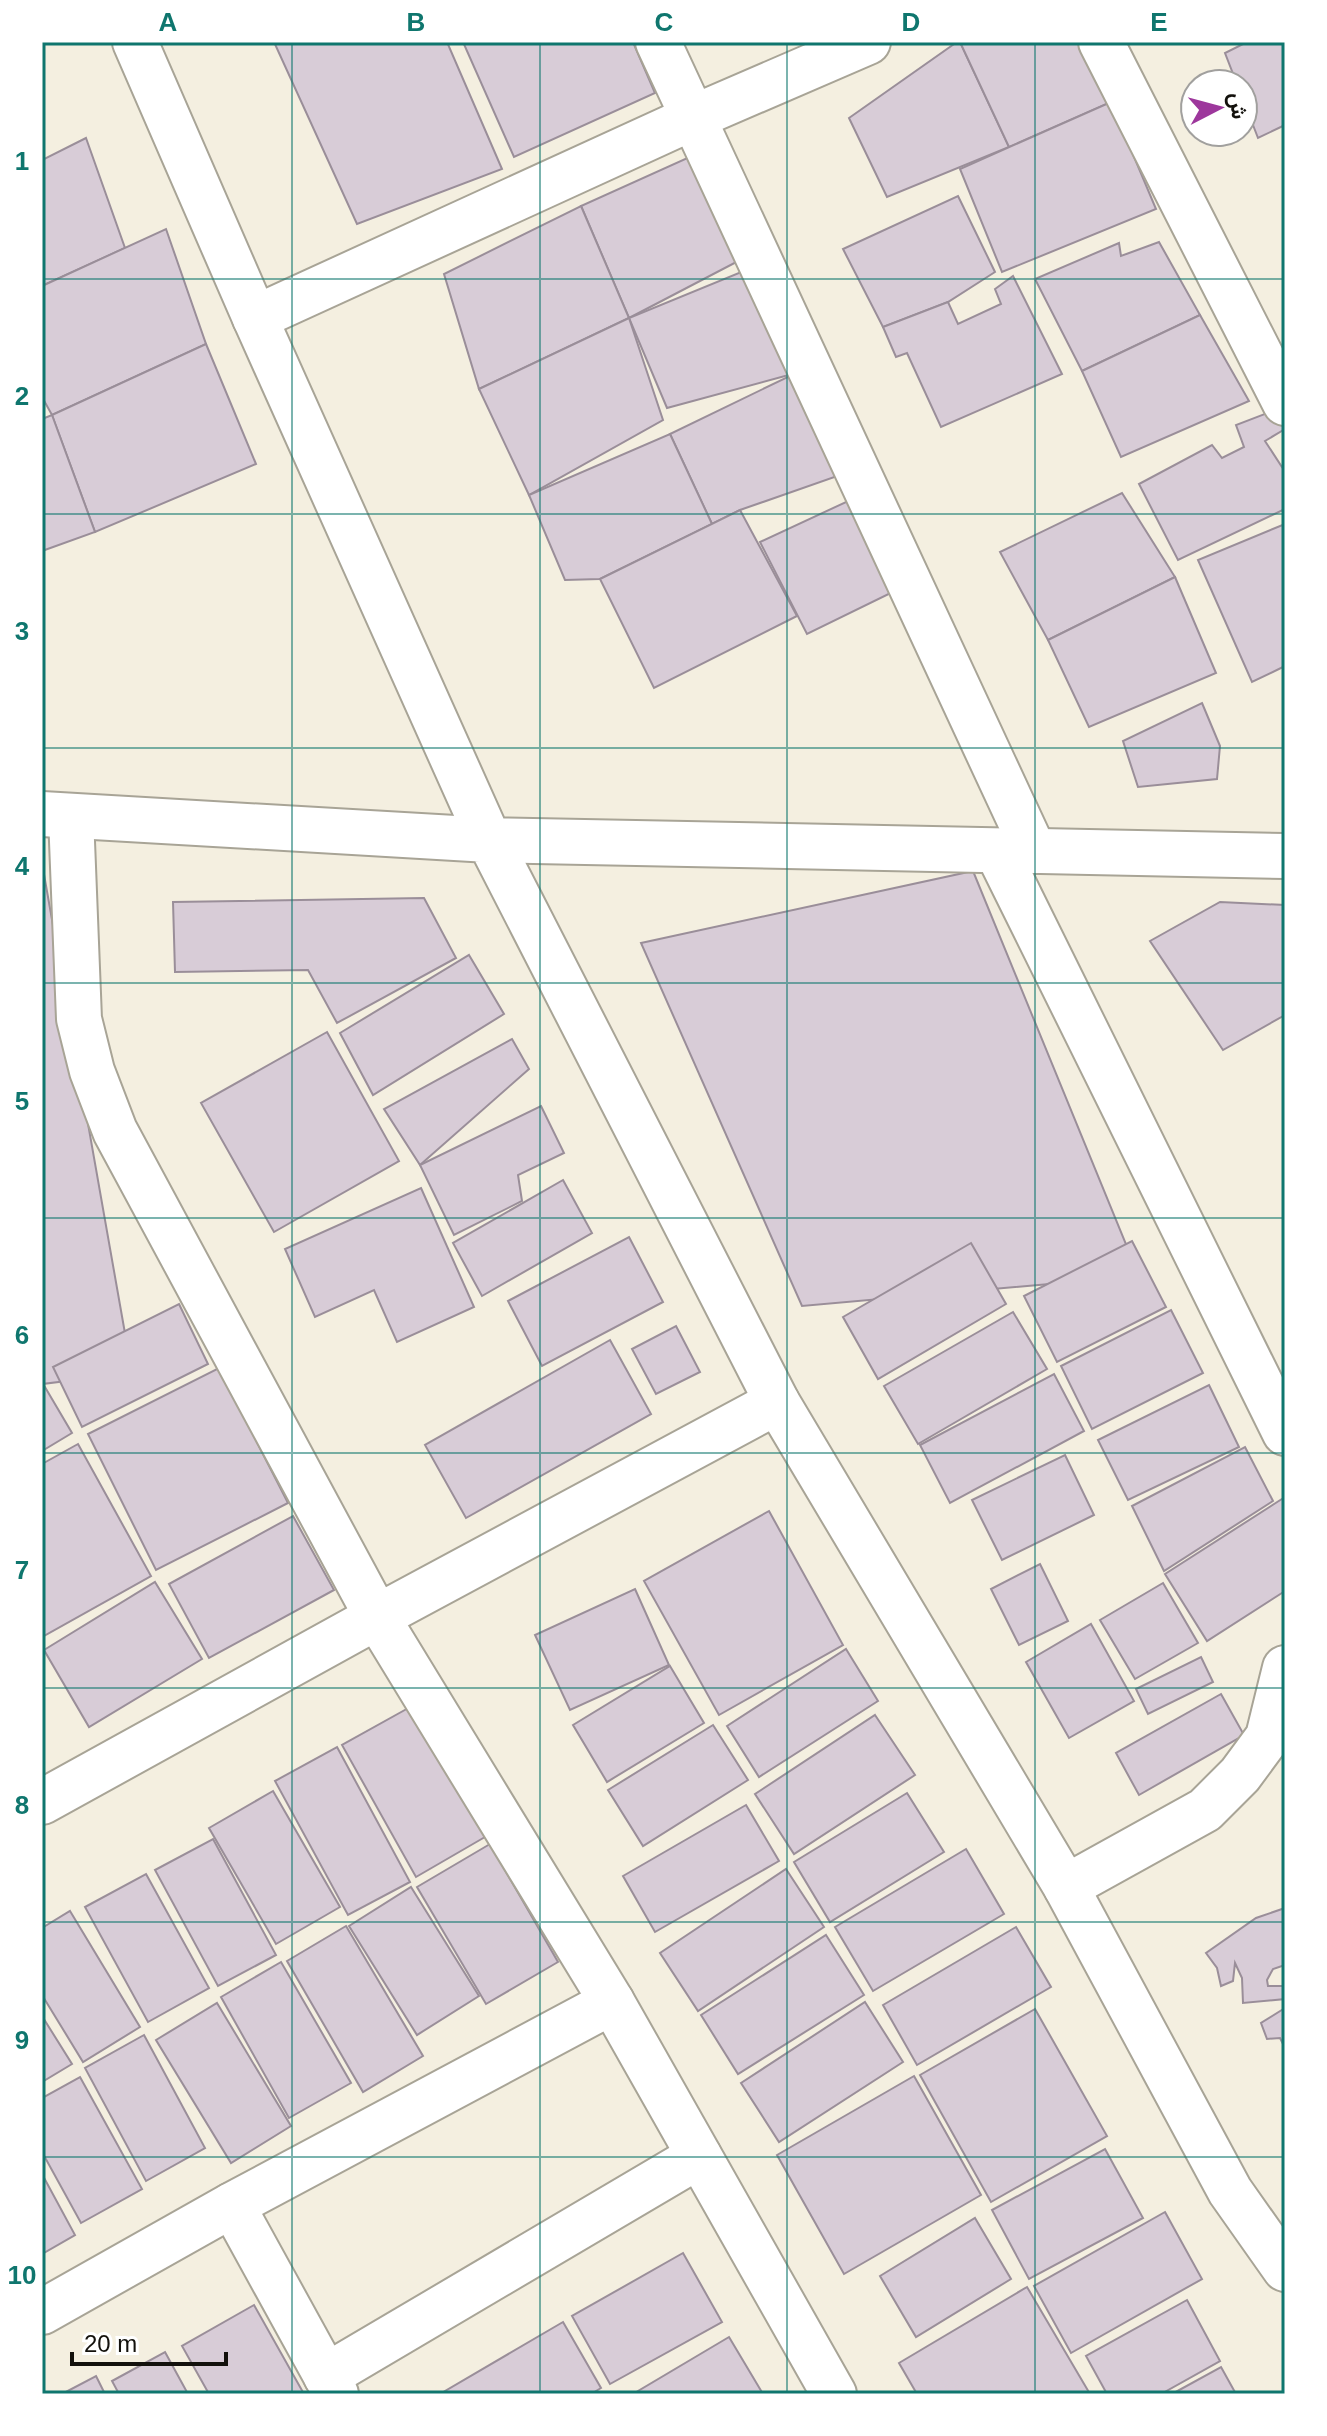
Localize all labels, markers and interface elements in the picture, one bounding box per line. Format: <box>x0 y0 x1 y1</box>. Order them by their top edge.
text: A <box>159 7 178 37</box>
text: B <box>407 7 425 37</box>
text: C <box>655 7 674 37</box>
text: D <box>902 7 920 37</box>
text: E <box>1150 7 1168 37</box>
north arrow <box>1179 68 1259 148</box>
text: ش <box>1224 92 1252 121</box>
text: 1 <box>15 146 29 176</box>
text: 2 <box>15 381 29 411</box>
text: 3 <box>15 616 29 646</box>
text: 4 <box>15 851 30 881</box>
text: 5 <box>15 1086 29 1116</box>
text: 6 <box>15 1320 29 1350</box>
text: 7 <box>15 1555 29 1585</box>
text: 8 <box>15 1790 29 1820</box>
text: 9 <box>15 2025 29 2055</box>
text: 10 <box>8 2260 36 2290</box>
scale bar <box>72 2316 226 2366</box>
text: 20 m <box>84 2330 137 2357</box>

